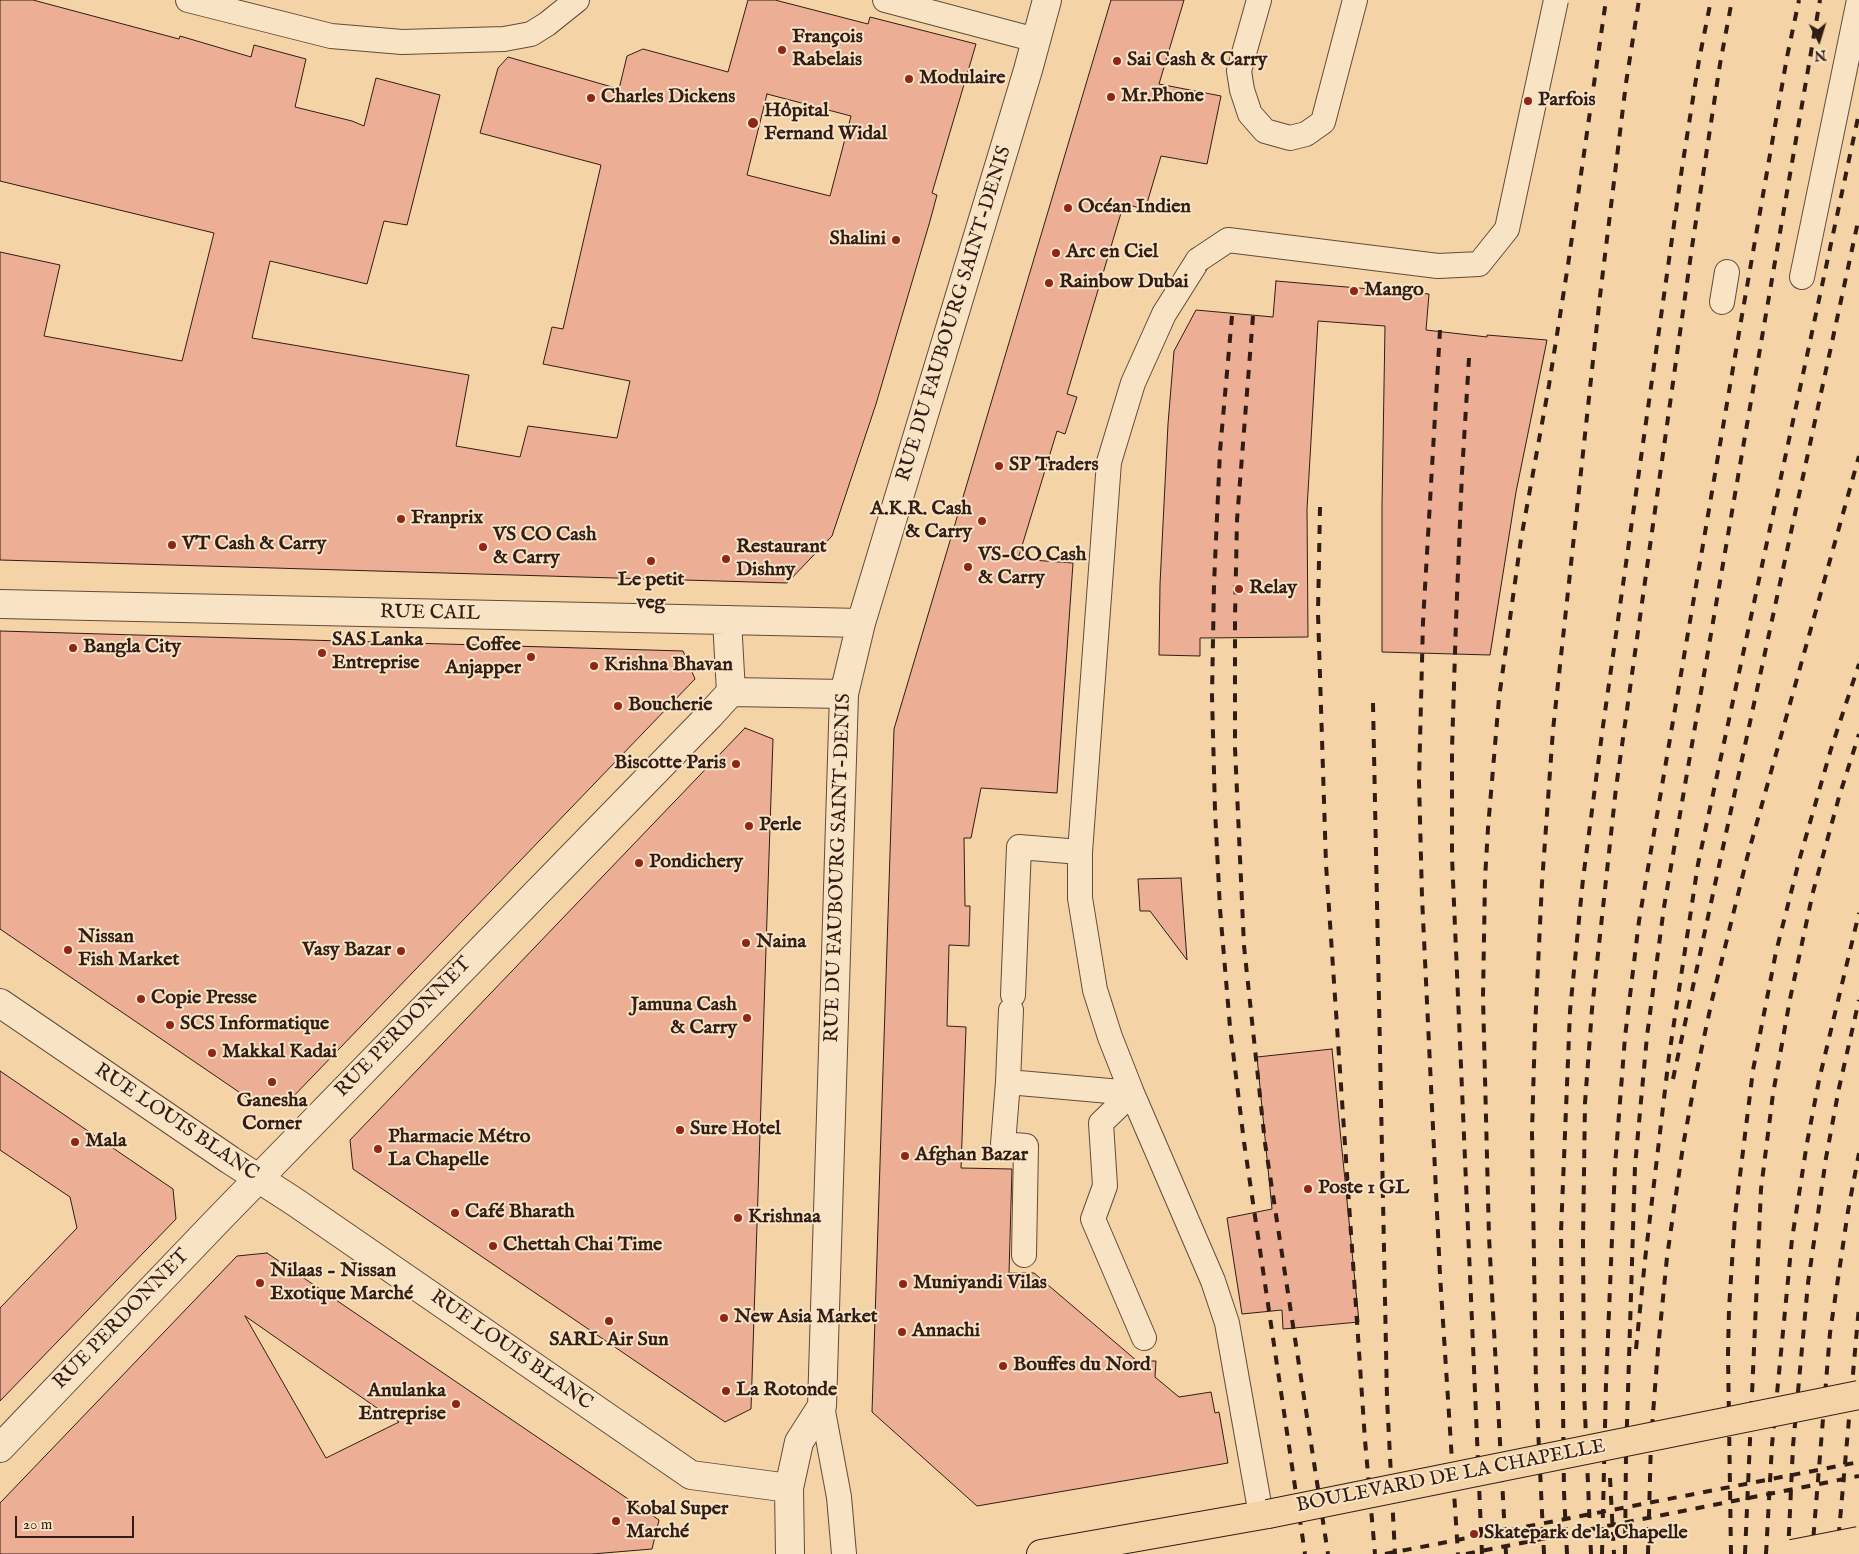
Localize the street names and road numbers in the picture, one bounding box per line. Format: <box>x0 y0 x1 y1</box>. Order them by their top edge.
street label: RUE DU FAUBOURG SAINT-DENIS <box>892 143 1018 485</box>
street label: RUE CAIL <box>380 601 480 627</box>
street label: RUE DU FAUBOURG SAINT-DENIS <box>821 693 857 1043</box>
street label: RUE PERDONNET <box>331 953 477 1103</box>
street label: RUE LOUIS BLANC <box>89 1059 263 1187</box>
street label: RUE PERDONNET <box>49 1245 195 1395</box>
street label: RUE LOUIS BLANC <box>425 1286 597 1416</box>
street label: BOULEVARD DE LA CHAPELLE <box>1294 1435 1608 1519</box>

